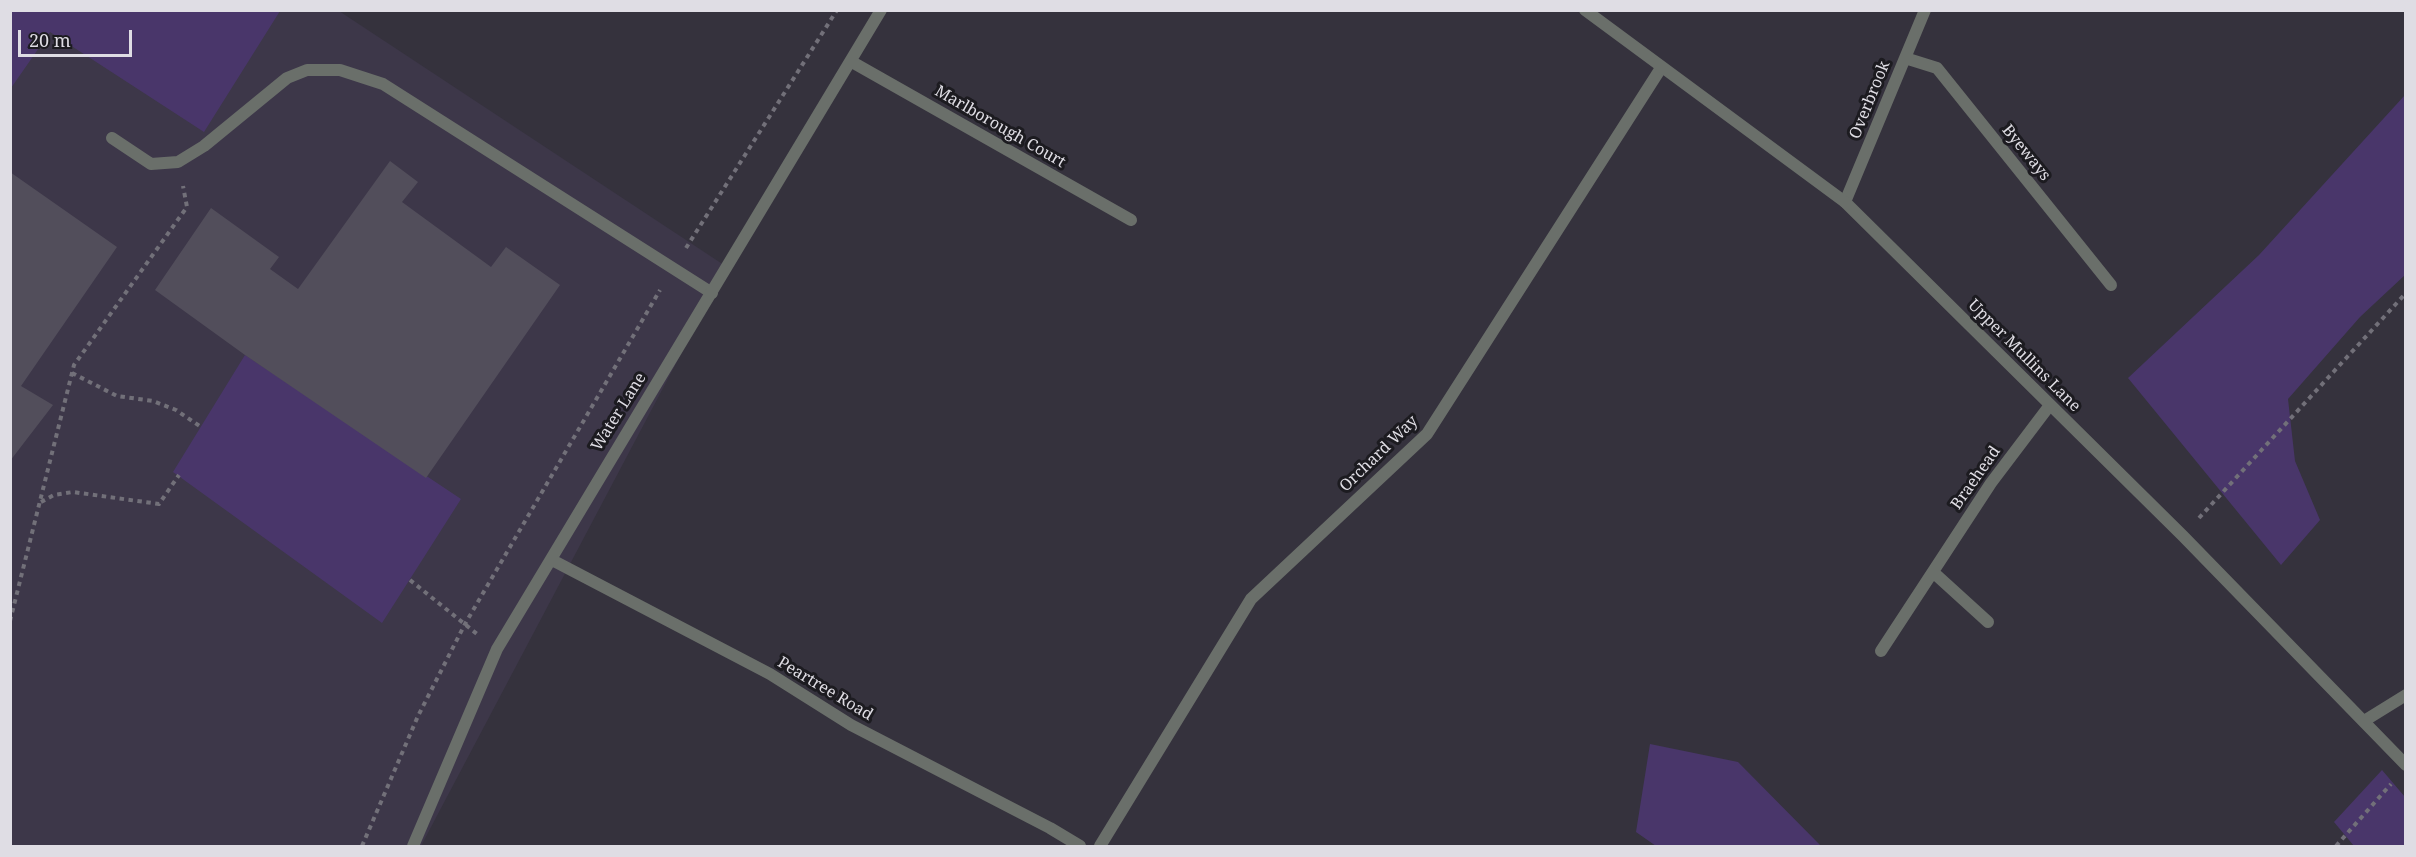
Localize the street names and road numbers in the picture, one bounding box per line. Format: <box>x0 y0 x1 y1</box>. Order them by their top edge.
street label: Overbrook <box>1846 58 1894 142</box>
street label: Marlborough Court <box>931 82 1069 172</box>
street label: Byeways <box>1998 121 2054 185</box>
street label: Upper Mullins Lane <box>1964 296 2084 416</box>
street label: Water Lane <box>587 369 651 455</box>
street label: Orchard Way <box>1336 412 1422 496</box>
street label: Braehead <box>1947 443 2005 513</box>
street label: Peartree Road <box>774 653 876 725</box>

